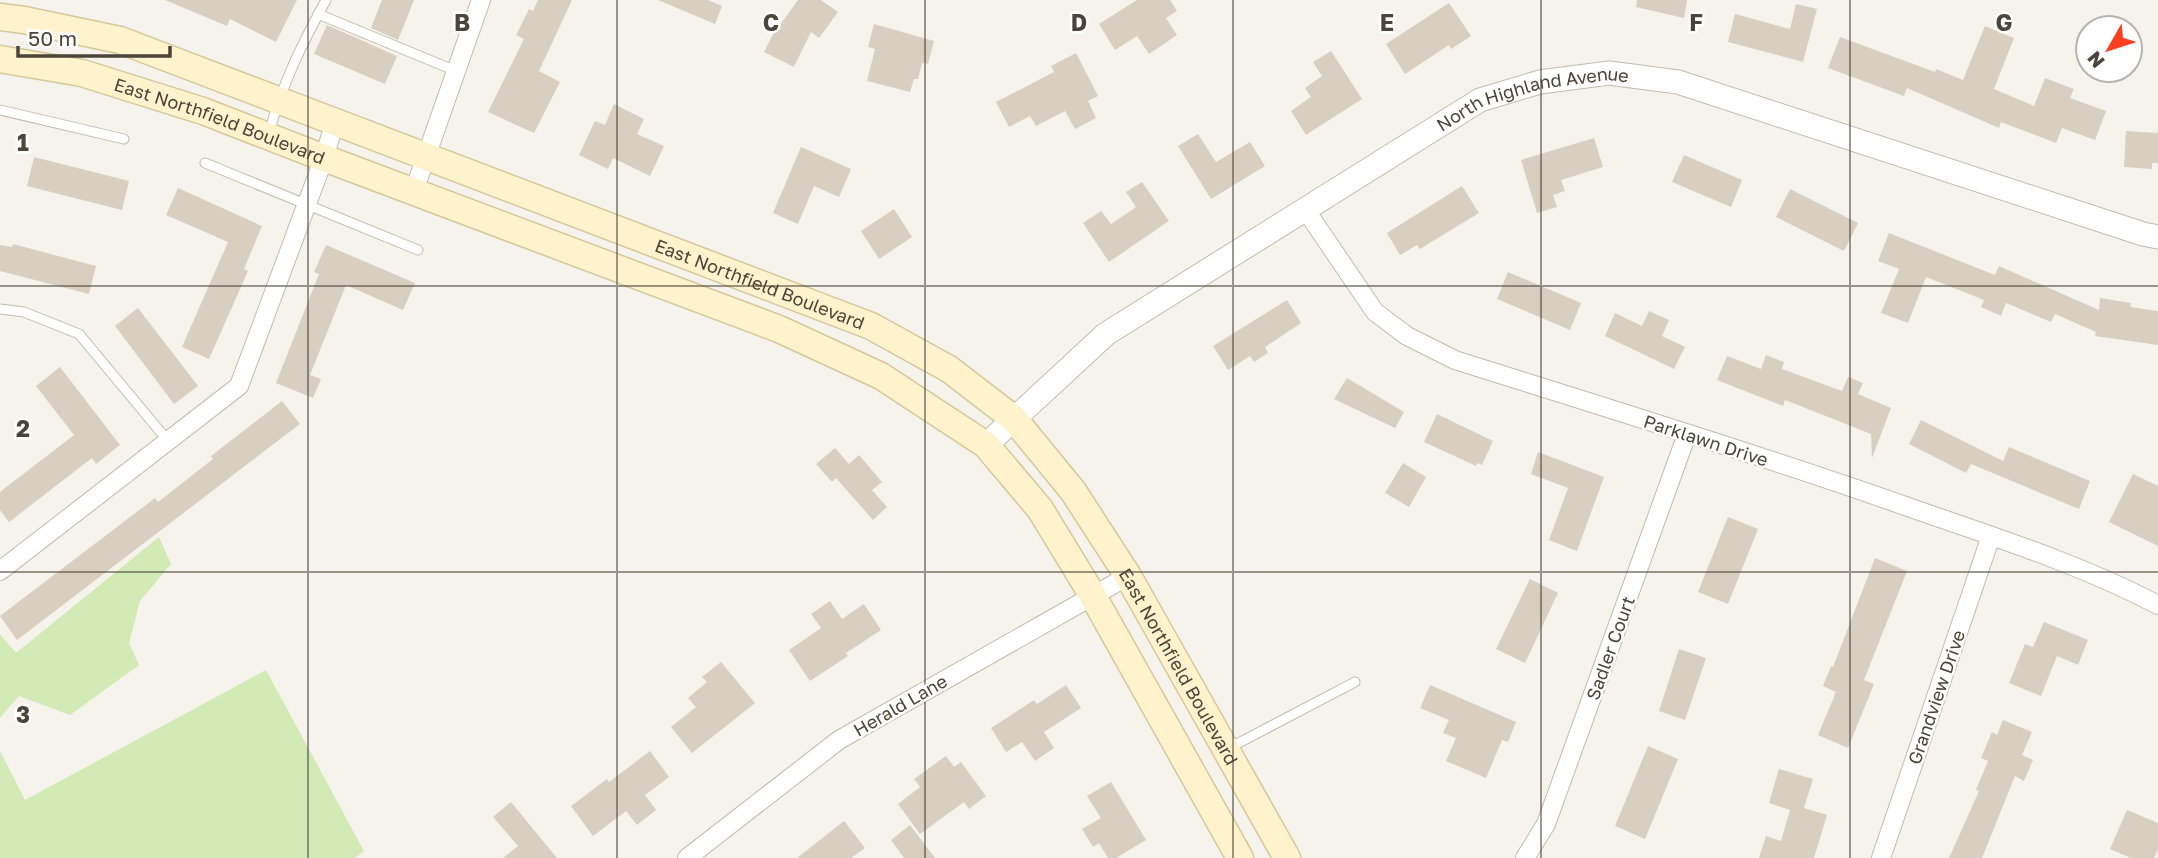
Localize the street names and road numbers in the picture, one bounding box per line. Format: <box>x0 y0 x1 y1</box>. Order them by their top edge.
street label: North Highland Avenue <box>1432 62 1630 136</box>
street label: East Northfield Boulevard <box>112 73 328 168</box>
street label: East Northfield Boulevard <box>652 234 868 334</box>
street label: Parklawn Drive <box>1641 410 1771 470</box>
street label: East Northfield Boulevard <box>1115 564 1243 769</box>
street label: Sadler Court <box>1581 593 1639 703</box>
street label: Grandview Drive <box>1903 627 1969 767</box>
street label: Herald Lane <box>849 669 951 741</box>

